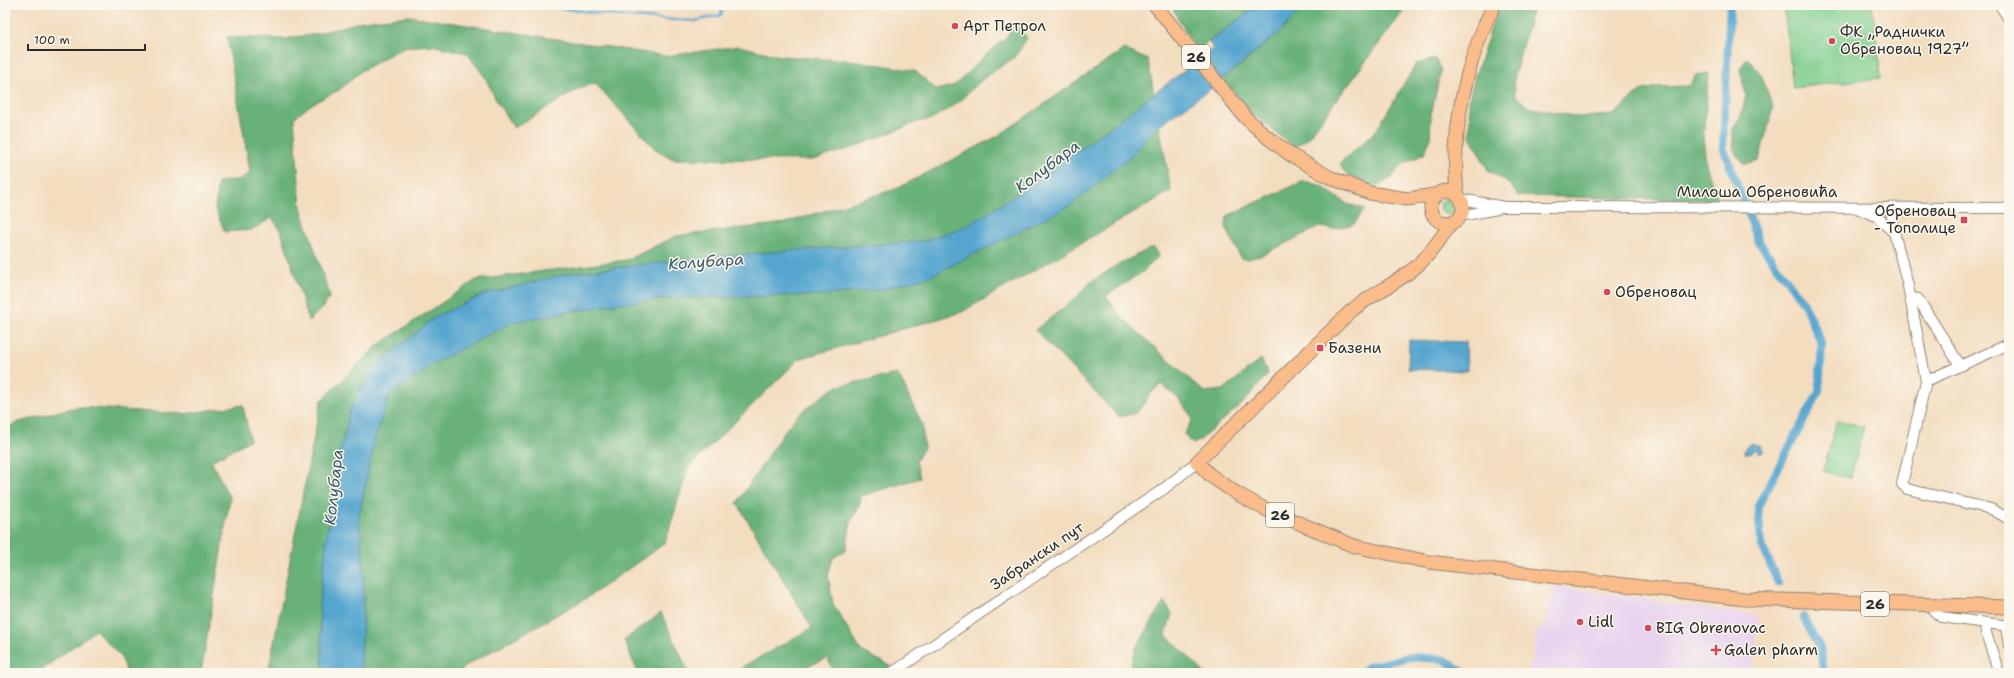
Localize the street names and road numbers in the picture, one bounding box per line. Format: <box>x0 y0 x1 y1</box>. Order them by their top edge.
road number: 26 <box>1182 45 1210 69</box>
street label: Милоша Обреновића <box>1677 182 1838 202</box>
road number: 26 <box>1266 503 1294 527</box>
street label: Забрански пут <box>986 517 1088 595</box>
road number: 26 <box>1861 592 1889 616</box>

